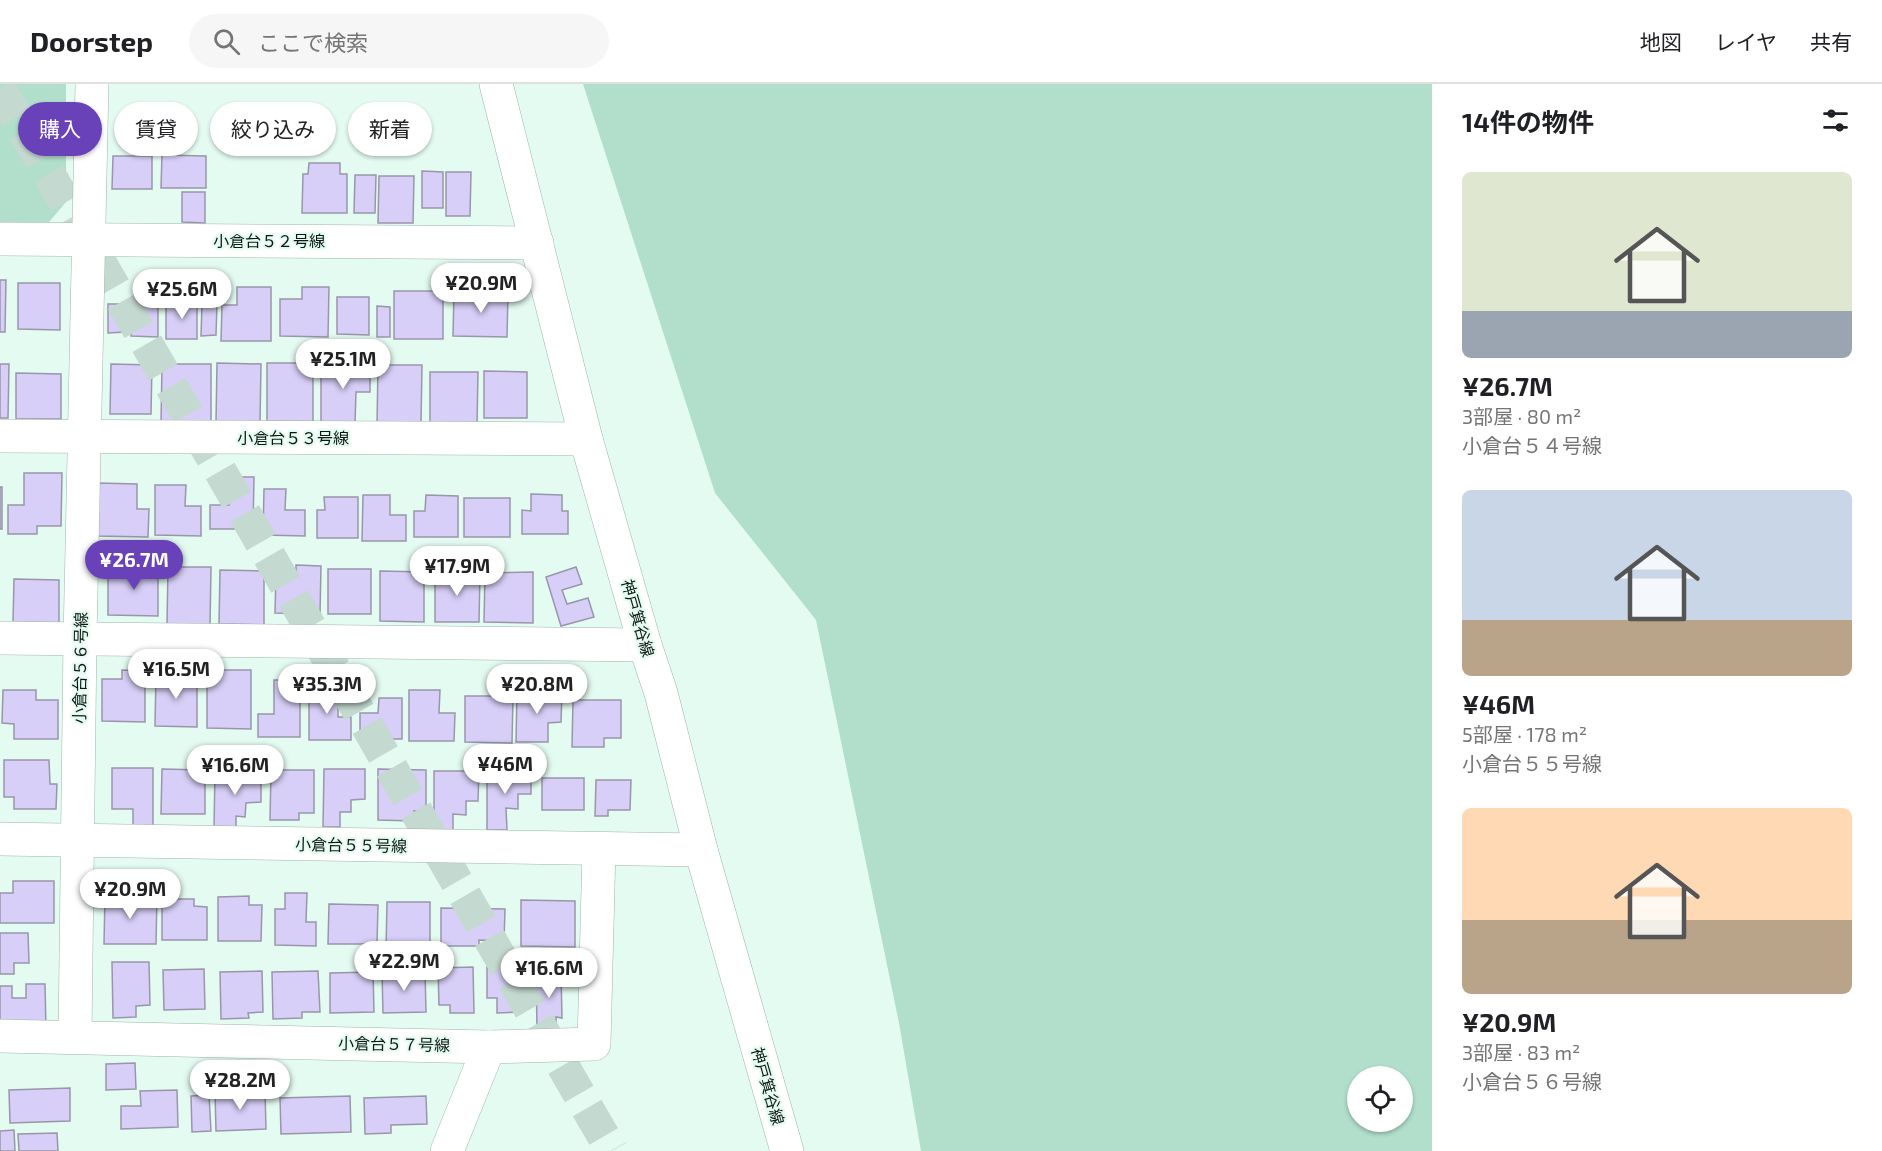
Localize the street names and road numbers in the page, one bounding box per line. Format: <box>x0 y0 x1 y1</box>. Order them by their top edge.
street label: 小倉台５２号線 <box>213 231 325 250</box>
street label: 小倉台５３号線 <box>237 428 349 447</box>
street label: 神戸箕谷線 <box>618 577 659 659</box>
street label: 小倉台５６号線 <box>69 612 90 724</box>
street label: 小倉台５５号線 <box>295 834 407 855</box>
street label: 小倉台５７号線 <box>338 1033 450 1054</box>
street label: 神戸箕谷線 <box>748 1045 789 1127</box>

